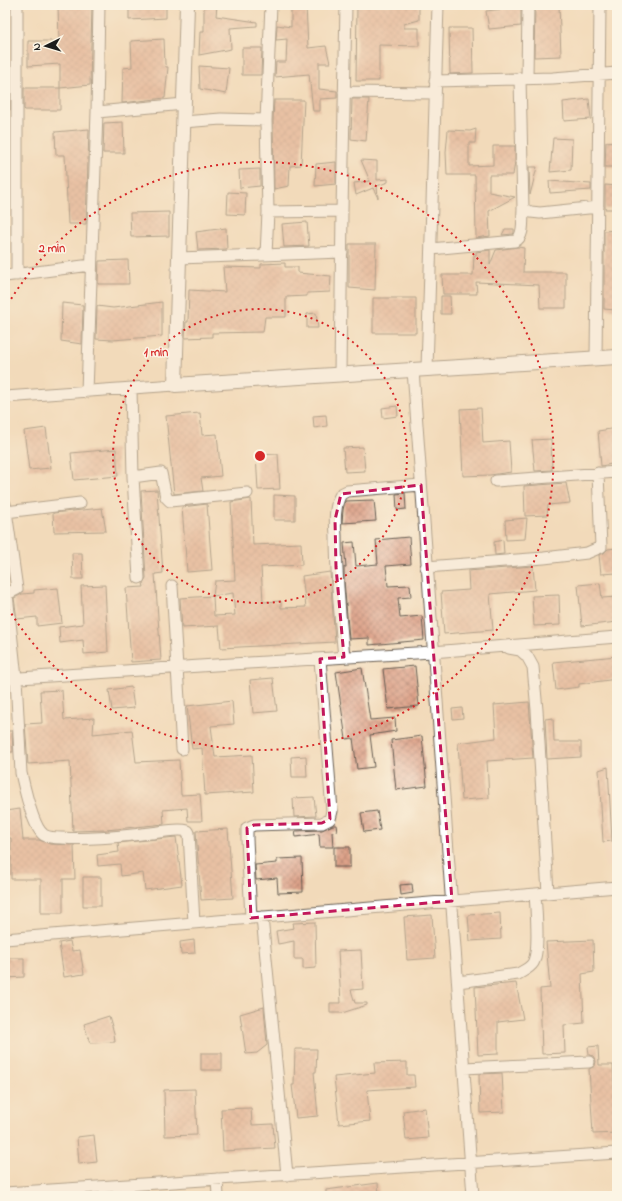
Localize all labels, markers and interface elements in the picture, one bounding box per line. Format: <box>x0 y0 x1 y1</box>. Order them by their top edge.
north arrow <box>26 26 66 66</box>
text: N <box>29 42 45 51</box>
text: 2 min <box>38 240 65 258</box>
text: 1 min <box>144 344 168 362</box>
centre of rings <box>253 449 267 463</box>

